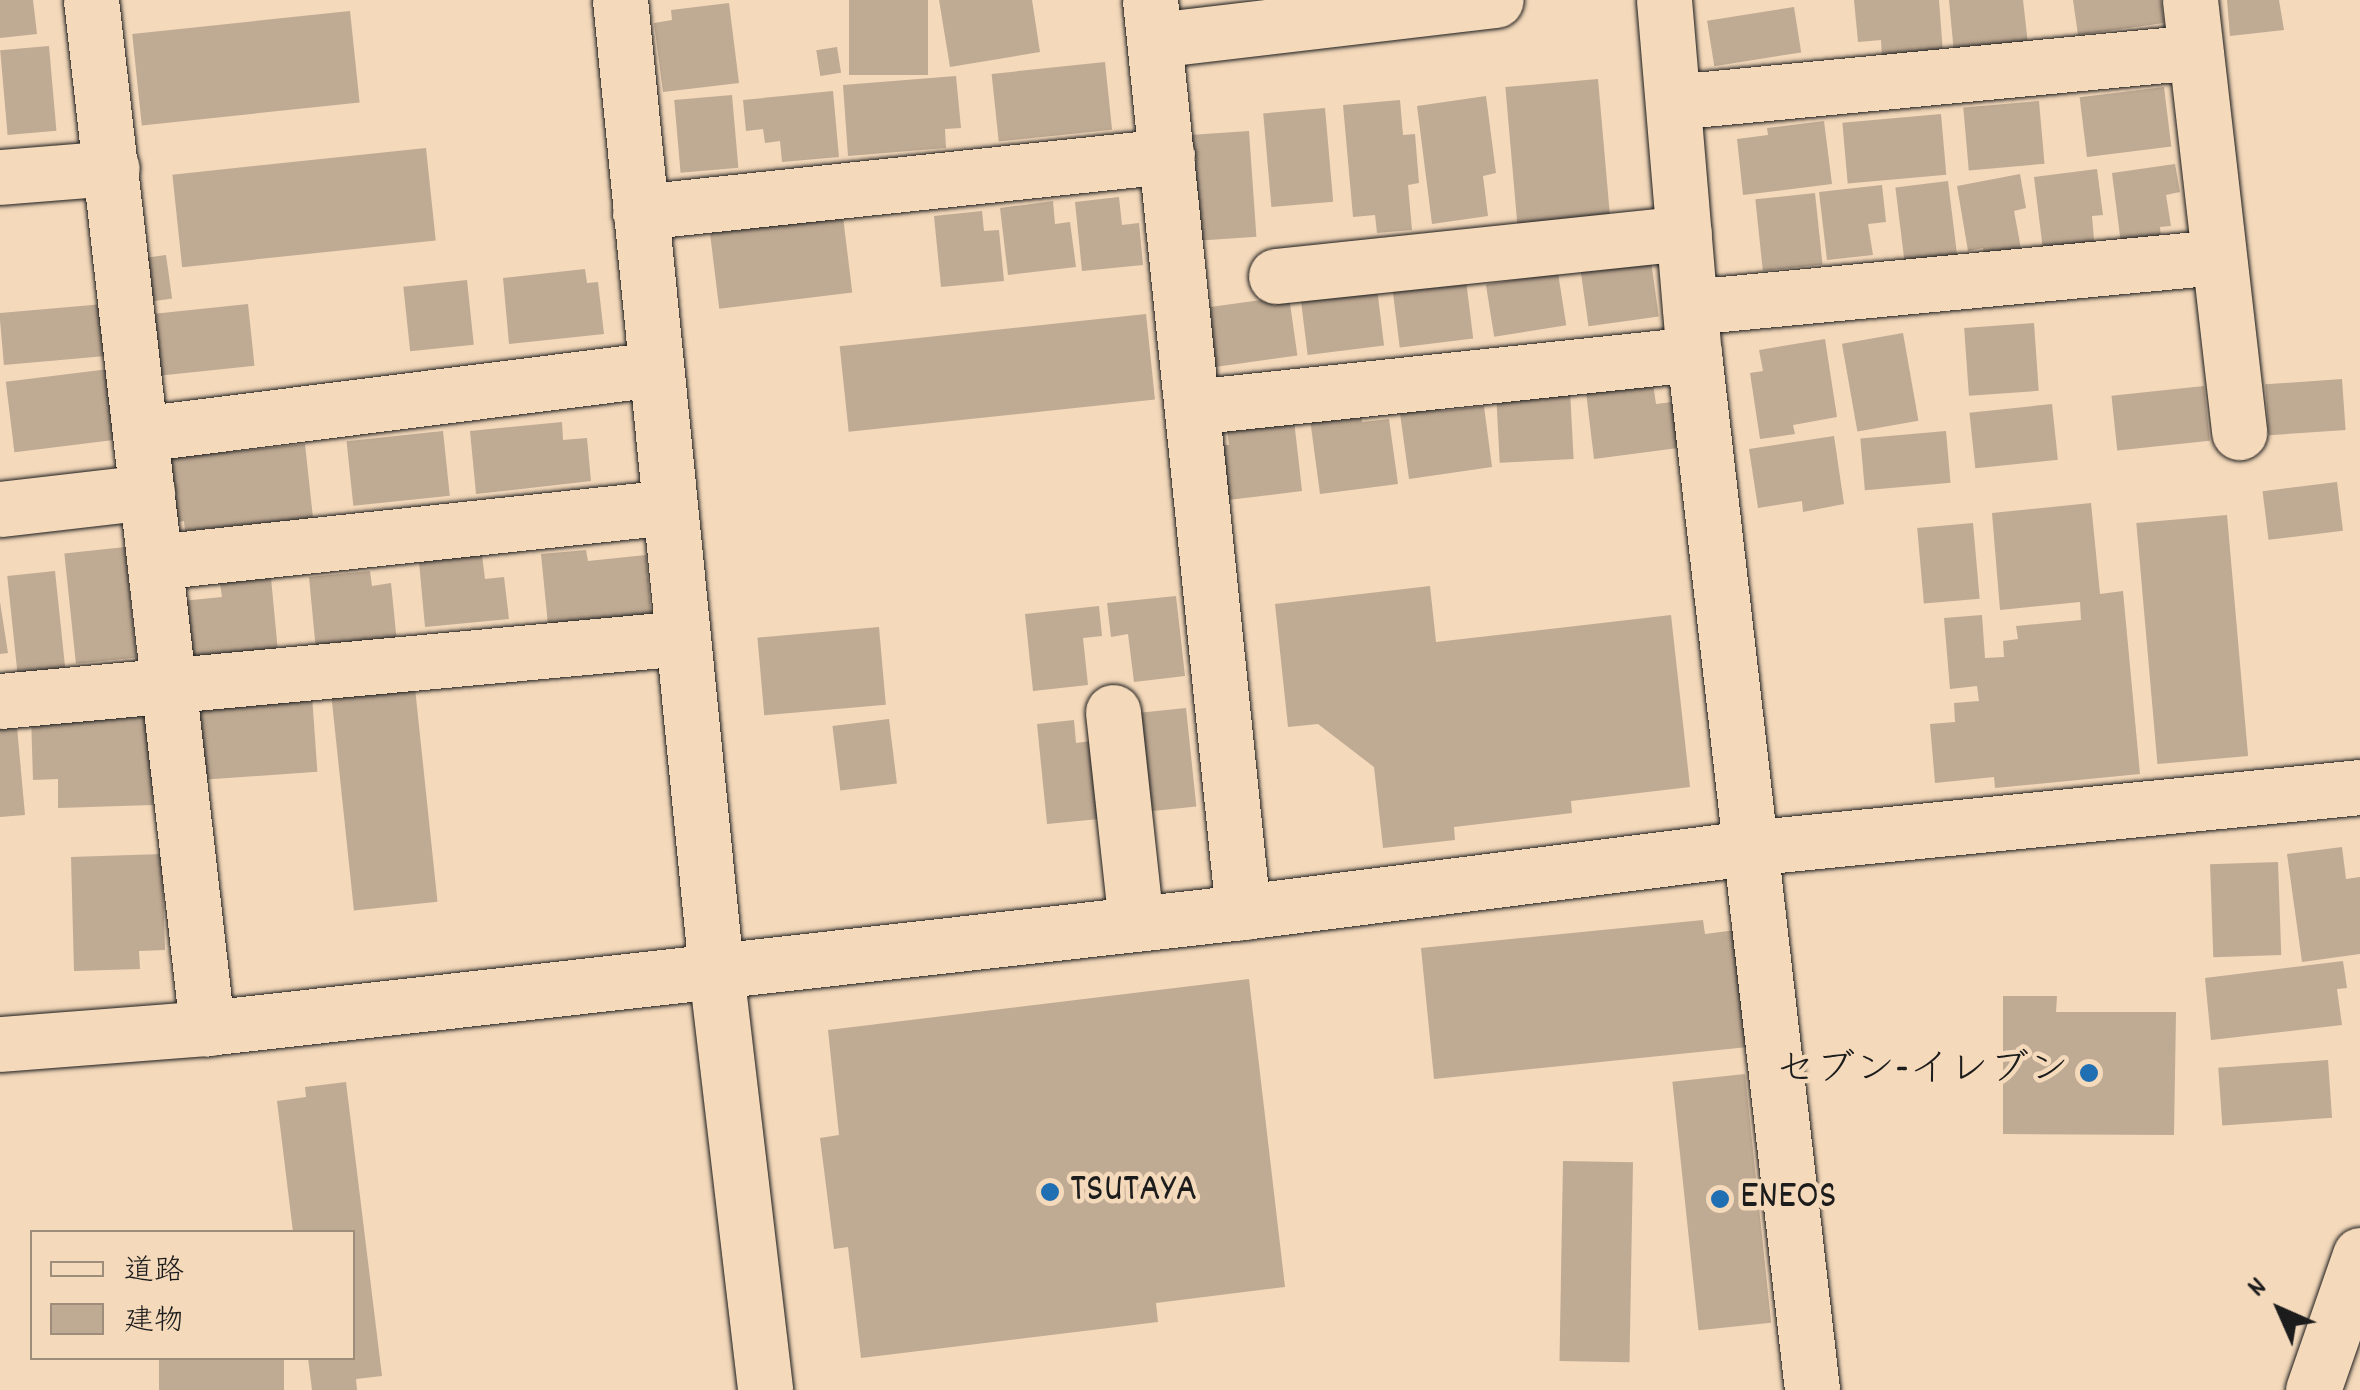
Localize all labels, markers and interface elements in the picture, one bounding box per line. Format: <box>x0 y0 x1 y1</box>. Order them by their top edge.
place label: セブン-イレブン <box>1775 1049 2069 1097</box>
marker: セブン-イレブン <box>2078 1062 2100 1084</box>
place label: TSUTAYA <box>1070 1168 1197 1216</box>
place label: ENEOS <box>1740 1175 1837 1223</box>
marker: TSUTAYA <box>1039 1181 1061 1203</box>
marker: ENEOS <box>1709 1188 1731 1210</box>
legend <box>30 1230 355 1360</box>
text: 道路 <box>124 1252 184 1295</box>
north arrow <box>2230 1260 2330 1360</box>
text: N <box>2240 1270 2278 1308</box>
text: 建物 <box>124 1302 184 1345</box>

